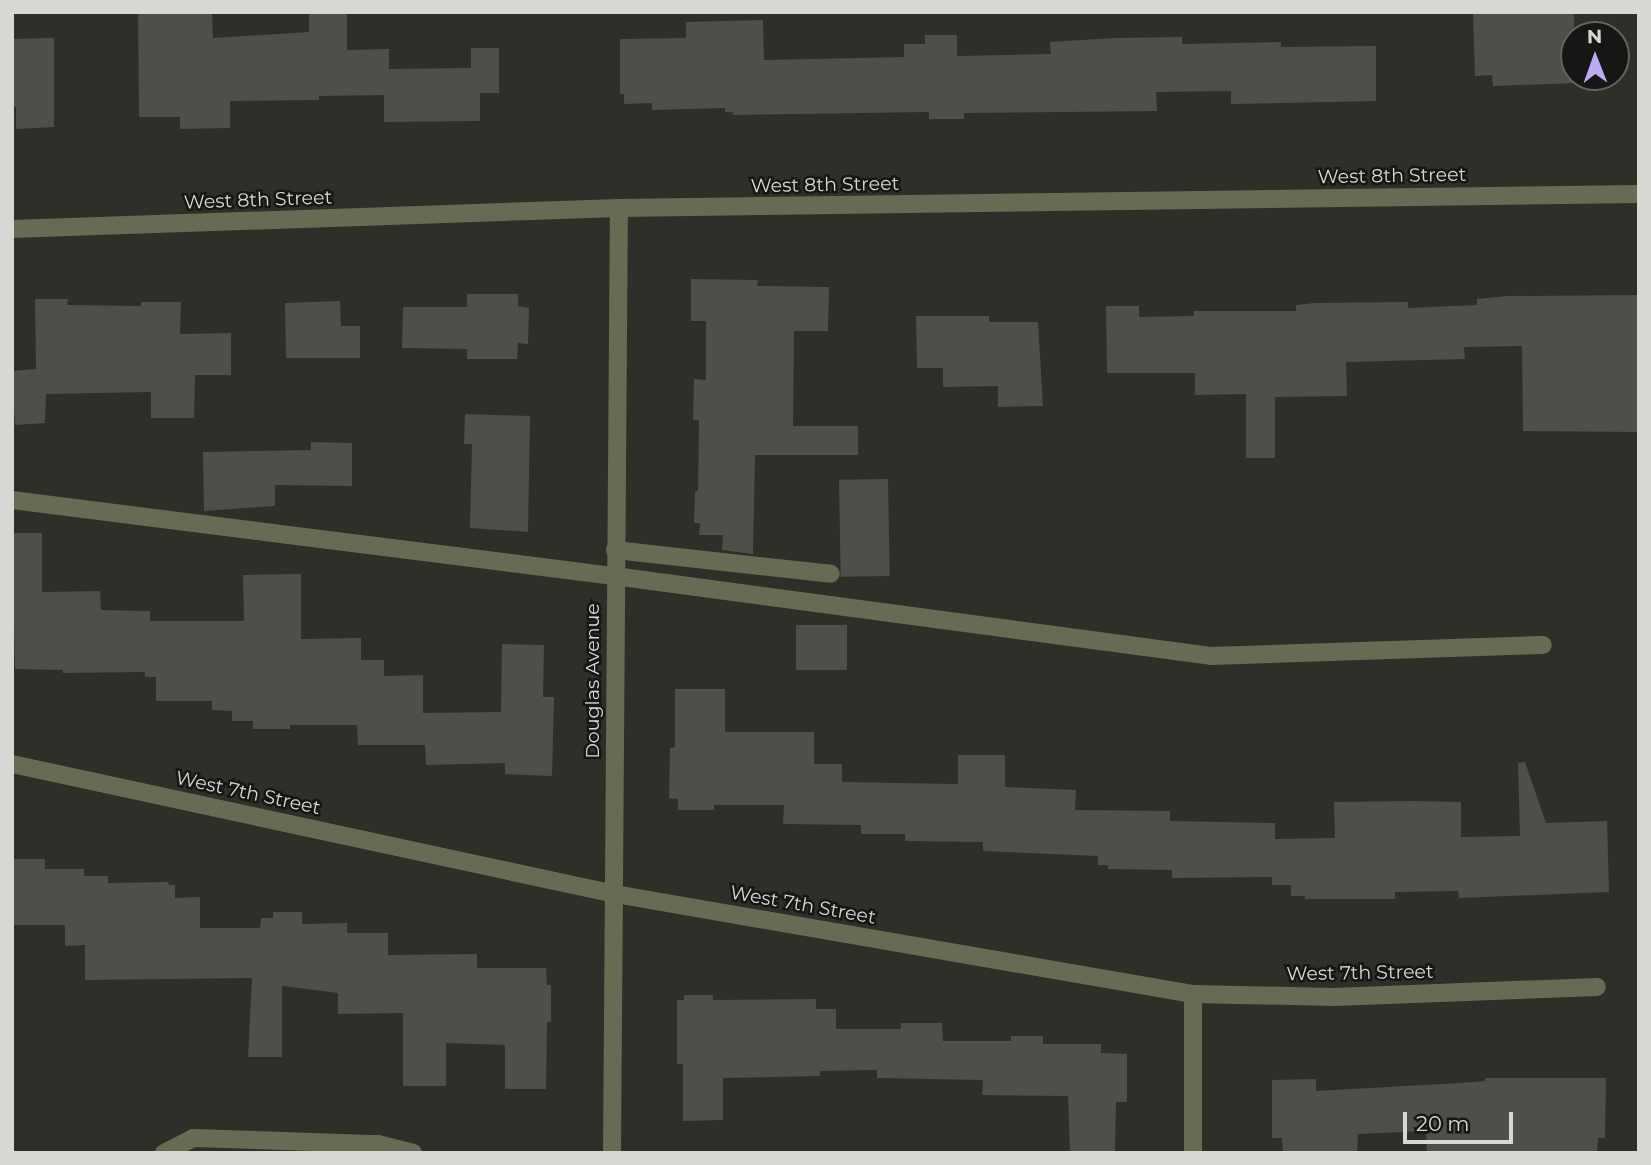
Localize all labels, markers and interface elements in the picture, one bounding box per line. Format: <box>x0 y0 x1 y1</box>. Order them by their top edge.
north arrow <box>1560 21 1630 91</box>
text: N <box>1587 25 1603 48</box>
street label: West 8th Street <box>1318 163 1466 189</box>
street label: West 8th Street <box>751 172 899 198</box>
street label: West 8th Street <box>183 186 333 214</box>
street label: Douglas Avenue <box>582 603 604 759</box>
street label: West 7th Street <box>174 767 322 819</box>
street label: West 7th Street <box>728 881 878 929</box>
street label: West 7th Street <box>1286 960 1434 986</box>
scale bar <box>1406 1098 1516 1142</box>
text: 20 m <box>1416 1111 1470 1136</box>

